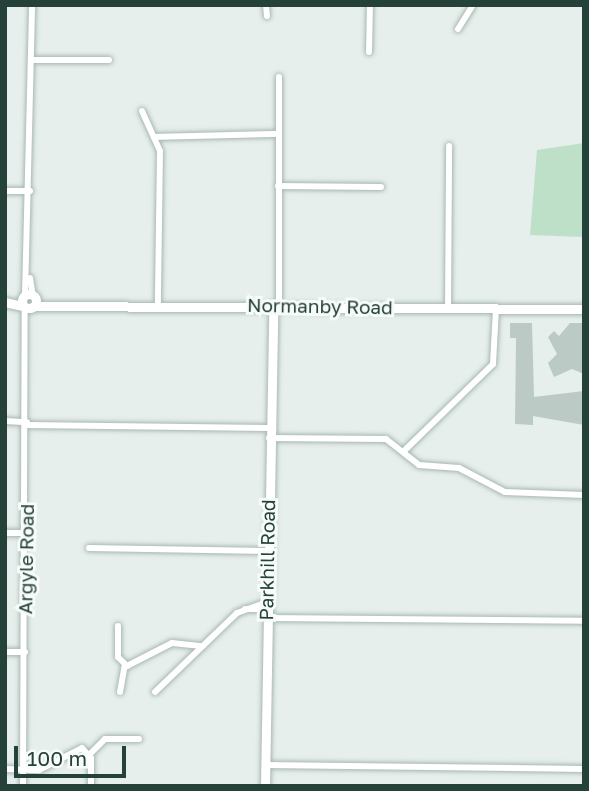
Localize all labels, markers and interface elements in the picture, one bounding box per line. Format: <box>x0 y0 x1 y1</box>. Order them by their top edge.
street label: Normanby Road <box>247 293 393 319</box>
street label: Parkhill Road <box>255 499 279 621</box>
street label: Argyle Road <box>14 504 38 614</box>
scale bar <box>18 732 130 776</box>
text: 100 m <box>27 745 87 771</box>

